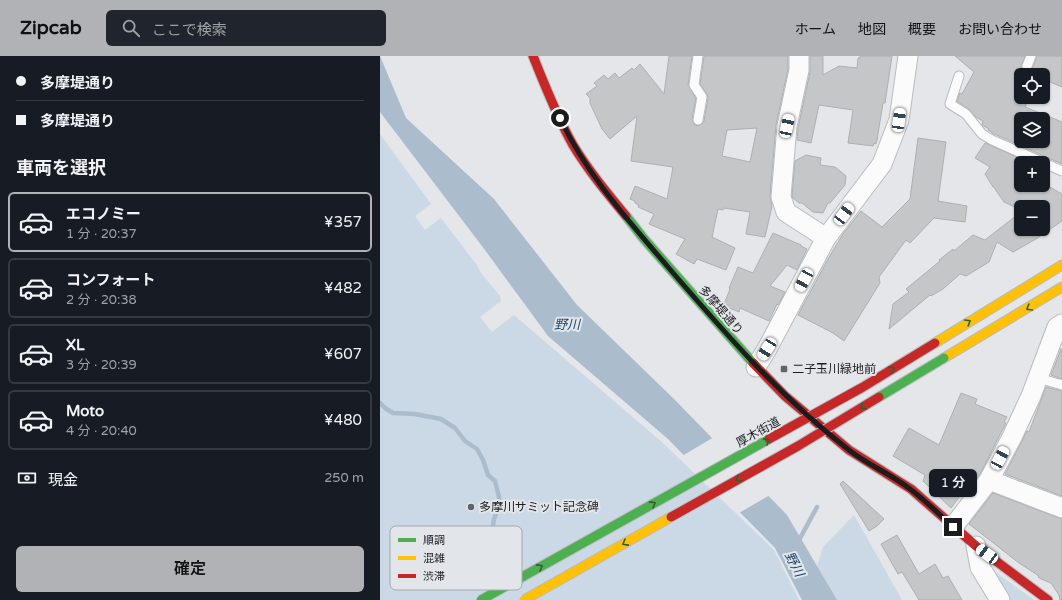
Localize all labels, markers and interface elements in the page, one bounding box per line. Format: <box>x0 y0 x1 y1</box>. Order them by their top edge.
search box <box>106 10 386 46</box>
text: Zipcab <box>20 17 82 39</box>
icon: search <box>120 17 142 39</box>
text: ここで検索 <box>152 21 227 39</box>
text: ホーム <box>794 21 836 38</box>
text: 地図 <box>858 21 886 38</box>
text: 概要 <box>908 21 936 38</box>
text: お問い合わせ <box>958 21 1042 38</box>
map controls <box>1014 68 1050 236</box>
button: locate <box>1014 68 1050 104</box>
text: 多摩堤通り <box>40 74 115 92</box>
car <box>891 107 907 133</box>
route start <box>551 109 569 127</box>
text: 多摩堤通り <box>40 112 115 130</box>
button: layers <box>1014 112 1050 148</box>
car <box>779 113 795 139</box>
button: + <box>1014 156 1050 192</box>
text: 車両を選択 <box>16 157 106 179</box>
button: − <box>1014 200 1050 236</box>
car <box>832 201 856 227</box>
icon: car <box>18 204 54 240</box>
text: エコノミー <box>66 205 141 223</box>
text: ¥357 <box>324 213 362 231</box>
text: 1 分 · 20:37 <box>66 226 137 242</box>
car <box>793 267 815 293</box>
icon: car <box>18 270 54 306</box>
text: コンフォート <box>66 271 156 289</box>
text: ¥482 <box>324 279 362 297</box>
street label: 多摩堤通り <box>696 283 746 337</box>
text: 2 分 · 20:38 <box>66 292 137 308</box>
one-way arrow <box>1026 303 1033 310</box>
water label: 野川 <box>554 317 582 333</box>
one-way arrow <box>964 320 971 327</box>
icon: car <box>18 336 54 372</box>
text: XL <box>66 336 85 354</box>
car <box>756 336 778 362</box>
text: ¥607 <box>324 345 362 363</box>
text: 3 分 · 20:39 <box>66 357 137 373</box>
place label: 二子玉川緑地前 <box>792 362 876 376</box>
marker: 二子玉川緑地前 <box>779 364 789 374</box>
one-way arrow <box>888 366 895 374</box>
icon: car <box>18 402 54 438</box>
text: Moto <box>66 402 104 420</box>
one-way arrow <box>860 402 867 410</box>
text: ¥480 <box>324 411 362 429</box>
street label: 厚木街道 <box>734 414 782 450</box>
text: 4 分 · 20:40 <box>66 423 137 439</box>
one-way arrow <box>763 438 770 445</box>
car <box>989 445 1011 471</box>
icon: cash <box>16 467 38 489</box>
callout: 1 分 <box>929 469 977 497</box>
text: 250 m <box>324 470 364 486</box>
text: 現金 <box>48 471 78 489</box>
one-way arrow <box>735 475 742 482</box>
text: 1 分 <box>941 475 965 491</box>
place label: 多摩川サミット記念碑 <box>479 500 599 514</box>
one-way arrow <box>649 501 657 509</box>
marker: 多摩川サミット記念碑 <box>466 502 476 512</box>
route end <box>944 518 962 536</box>
legend <box>390 526 522 590</box>
text: 順調 <box>423 534 445 547</box>
one-way arrow <box>622 539 629 546</box>
car <box>974 542 1000 566</box>
button: 確定 <box>16 546 364 592</box>
water label: 野川 <box>781 549 808 581</box>
text: 混雑 <box>423 552 445 565</box>
one-way arrow <box>536 565 543 572</box>
text: 渋滞 <box>423 570 445 583</box>

